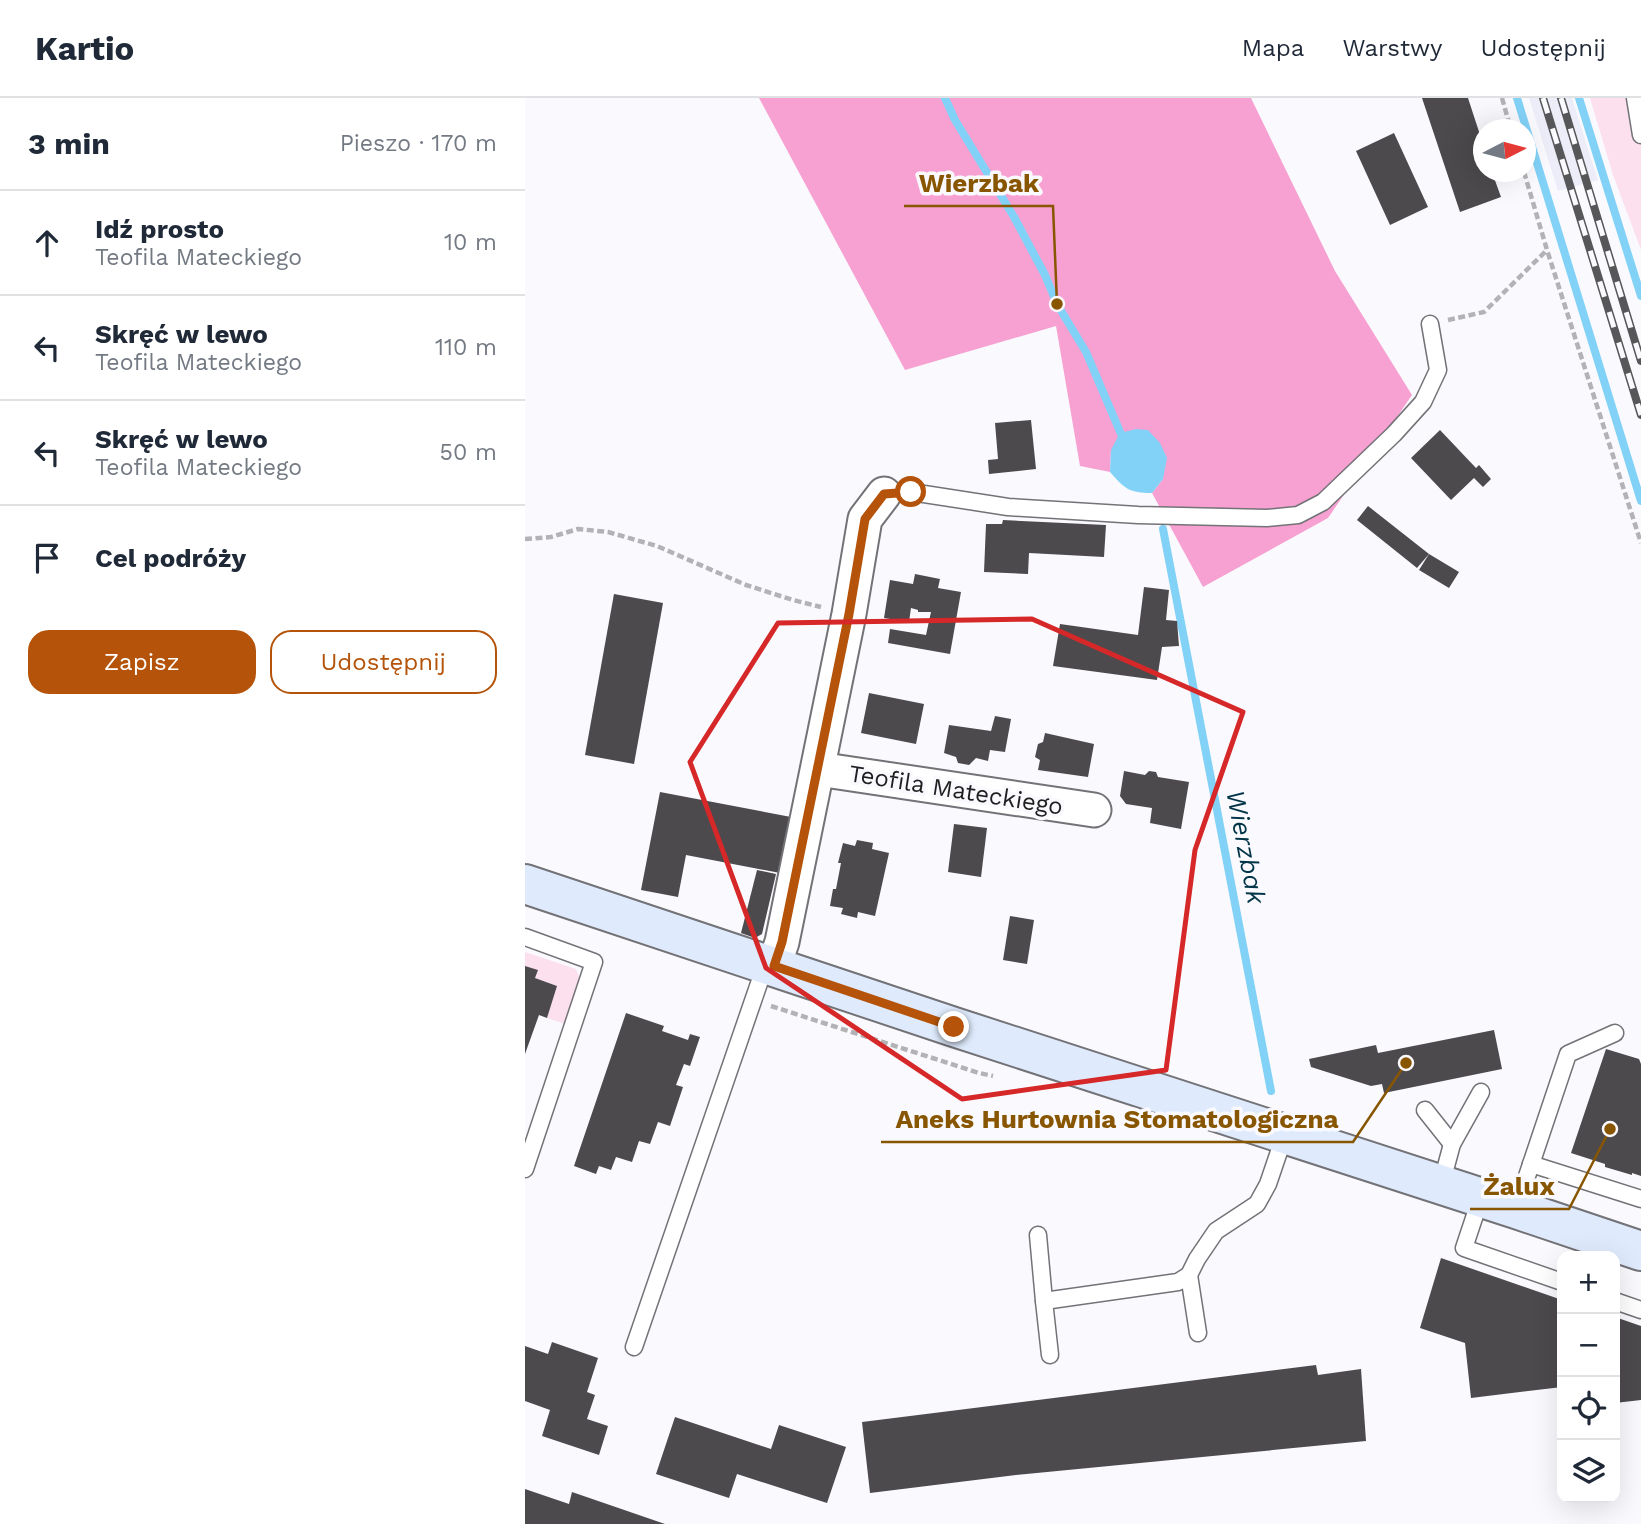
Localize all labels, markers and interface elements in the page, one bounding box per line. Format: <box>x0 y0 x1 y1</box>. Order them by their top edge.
text: Kartio <box>35 29 134 68</box>
text: Mapa <box>1242 34 1304 62</box>
text: Warstwy <box>1342 34 1443 62</box>
text: Udostępnij <box>1481 34 1606 62</box>
north arrow <box>1473 119 1536 182</box>
text: 3 min <box>28 126 110 161</box>
text: Pieszo · 170 m <box>340 130 497 157</box>
callout: Wierzbak <box>904 159 1053 206</box>
text: Wierzbak <box>919 168 1040 198</box>
text: Idź prosto <box>95 214 224 244</box>
icon: ahead <box>28 224 66 262</box>
text: 10 m <box>444 229 497 256</box>
text: Teofila Mateckiego <box>95 244 302 271</box>
text: Skręć w lewo <box>95 319 268 349</box>
icon: left <box>28 329 66 367</box>
text: 110 m <box>435 334 497 361</box>
text: Teofila Mateckiego <box>95 349 302 376</box>
text: Skręć w lewo <box>95 424 268 454</box>
icon: left <box>28 434 66 472</box>
text: 50 m <box>440 439 497 466</box>
text: Teofila Mateckiego <box>95 454 302 481</box>
route start <box>895 476 926 507</box>
icon: arrive <box>28 539 66 577</box>
text: Cel podróży <box>95 543 246 573</box>
button: Zapisz <box>28 630 256 694</box>
button: Udostępnij <box>270 630 497 694</box>
street label: Teofila Mateckiego <box>847 759 1065 821</box>
water label: Wierzbak <box>1220 787 1272 907</box>
route end <box>938 1011 969 1042</box>
callout: Aneks Hurtownia Stomatologiczna <box>881 1095 1353 1142</box>
text: Aneks Hurtownia Stomatologiczna <box>895 1104 1339 1134</box>
callout: Żalux <box>1470 1162 1569 1209</box>
text: Żalux <box>1483 1171 1555 1201</box>
map controls <box>1557 1251 1620 1503</box>
button: + <box>1557 1251 1620 1314</box>
button: − <box>1557 1314 1620 1377</box>
button: locate <box>1557 1377 1620 1440</box>
button: layers <box>1557 1440 1620 1503</box>

